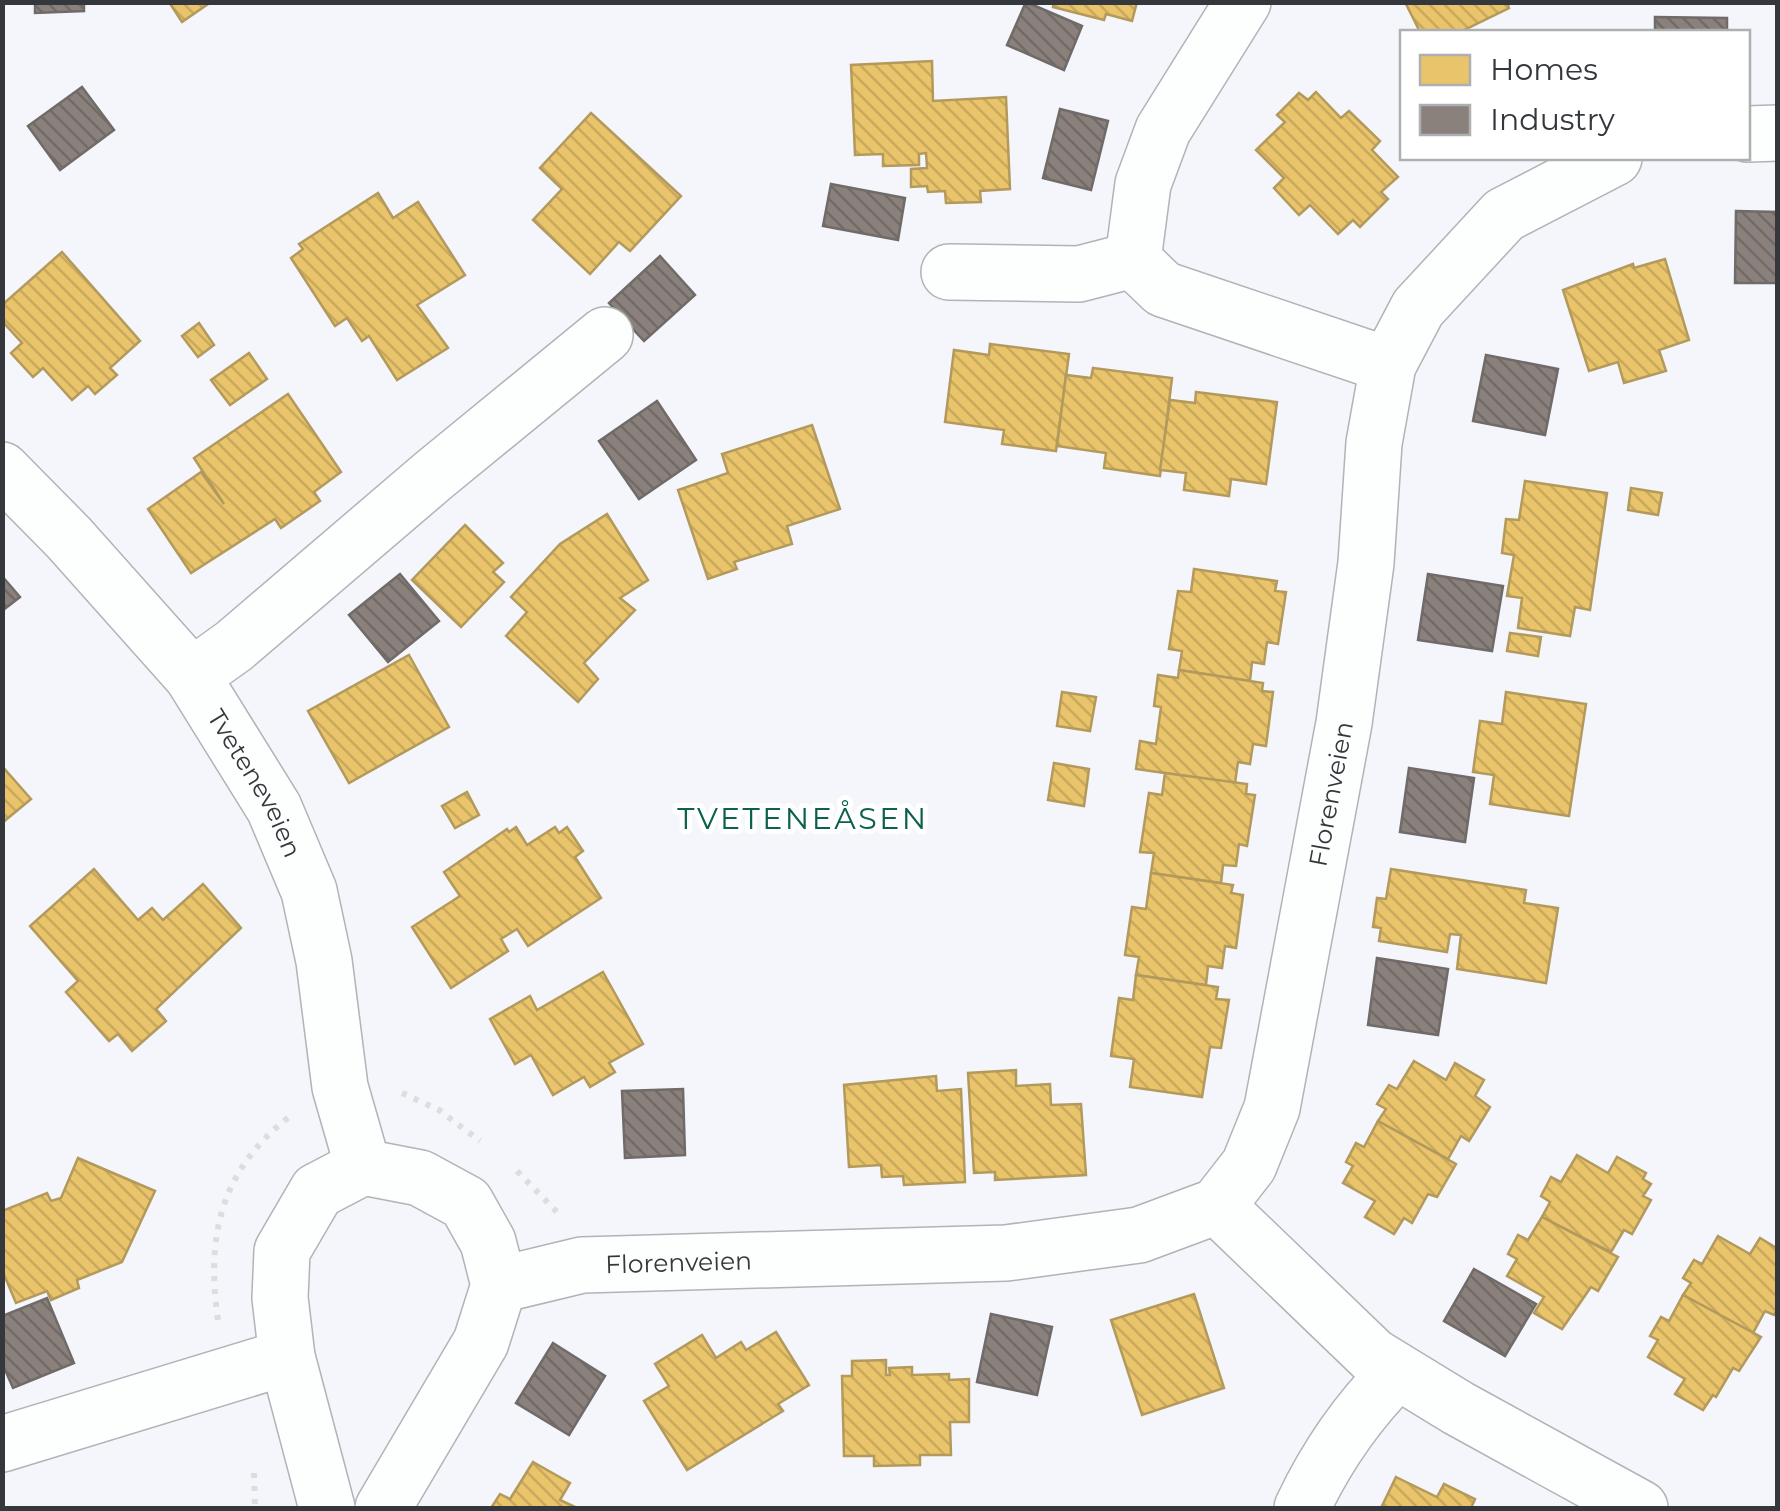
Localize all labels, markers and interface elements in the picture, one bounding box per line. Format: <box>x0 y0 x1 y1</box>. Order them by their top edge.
legend <box>1400 30 1750 160</box>
text: Homes <box>1490 51 1598 88</box>
text: Industry <box>1490 101 1615 138</box>
street label: Tveteneveien <box>201 704 308 862</box>
street label: Florenveien <box>1303 719 1359 869</box>
district label: TVETENEÅSEN <box>677 800 929 837</box>
street label: Florenveien <box>605 1245 752 1279</box>

